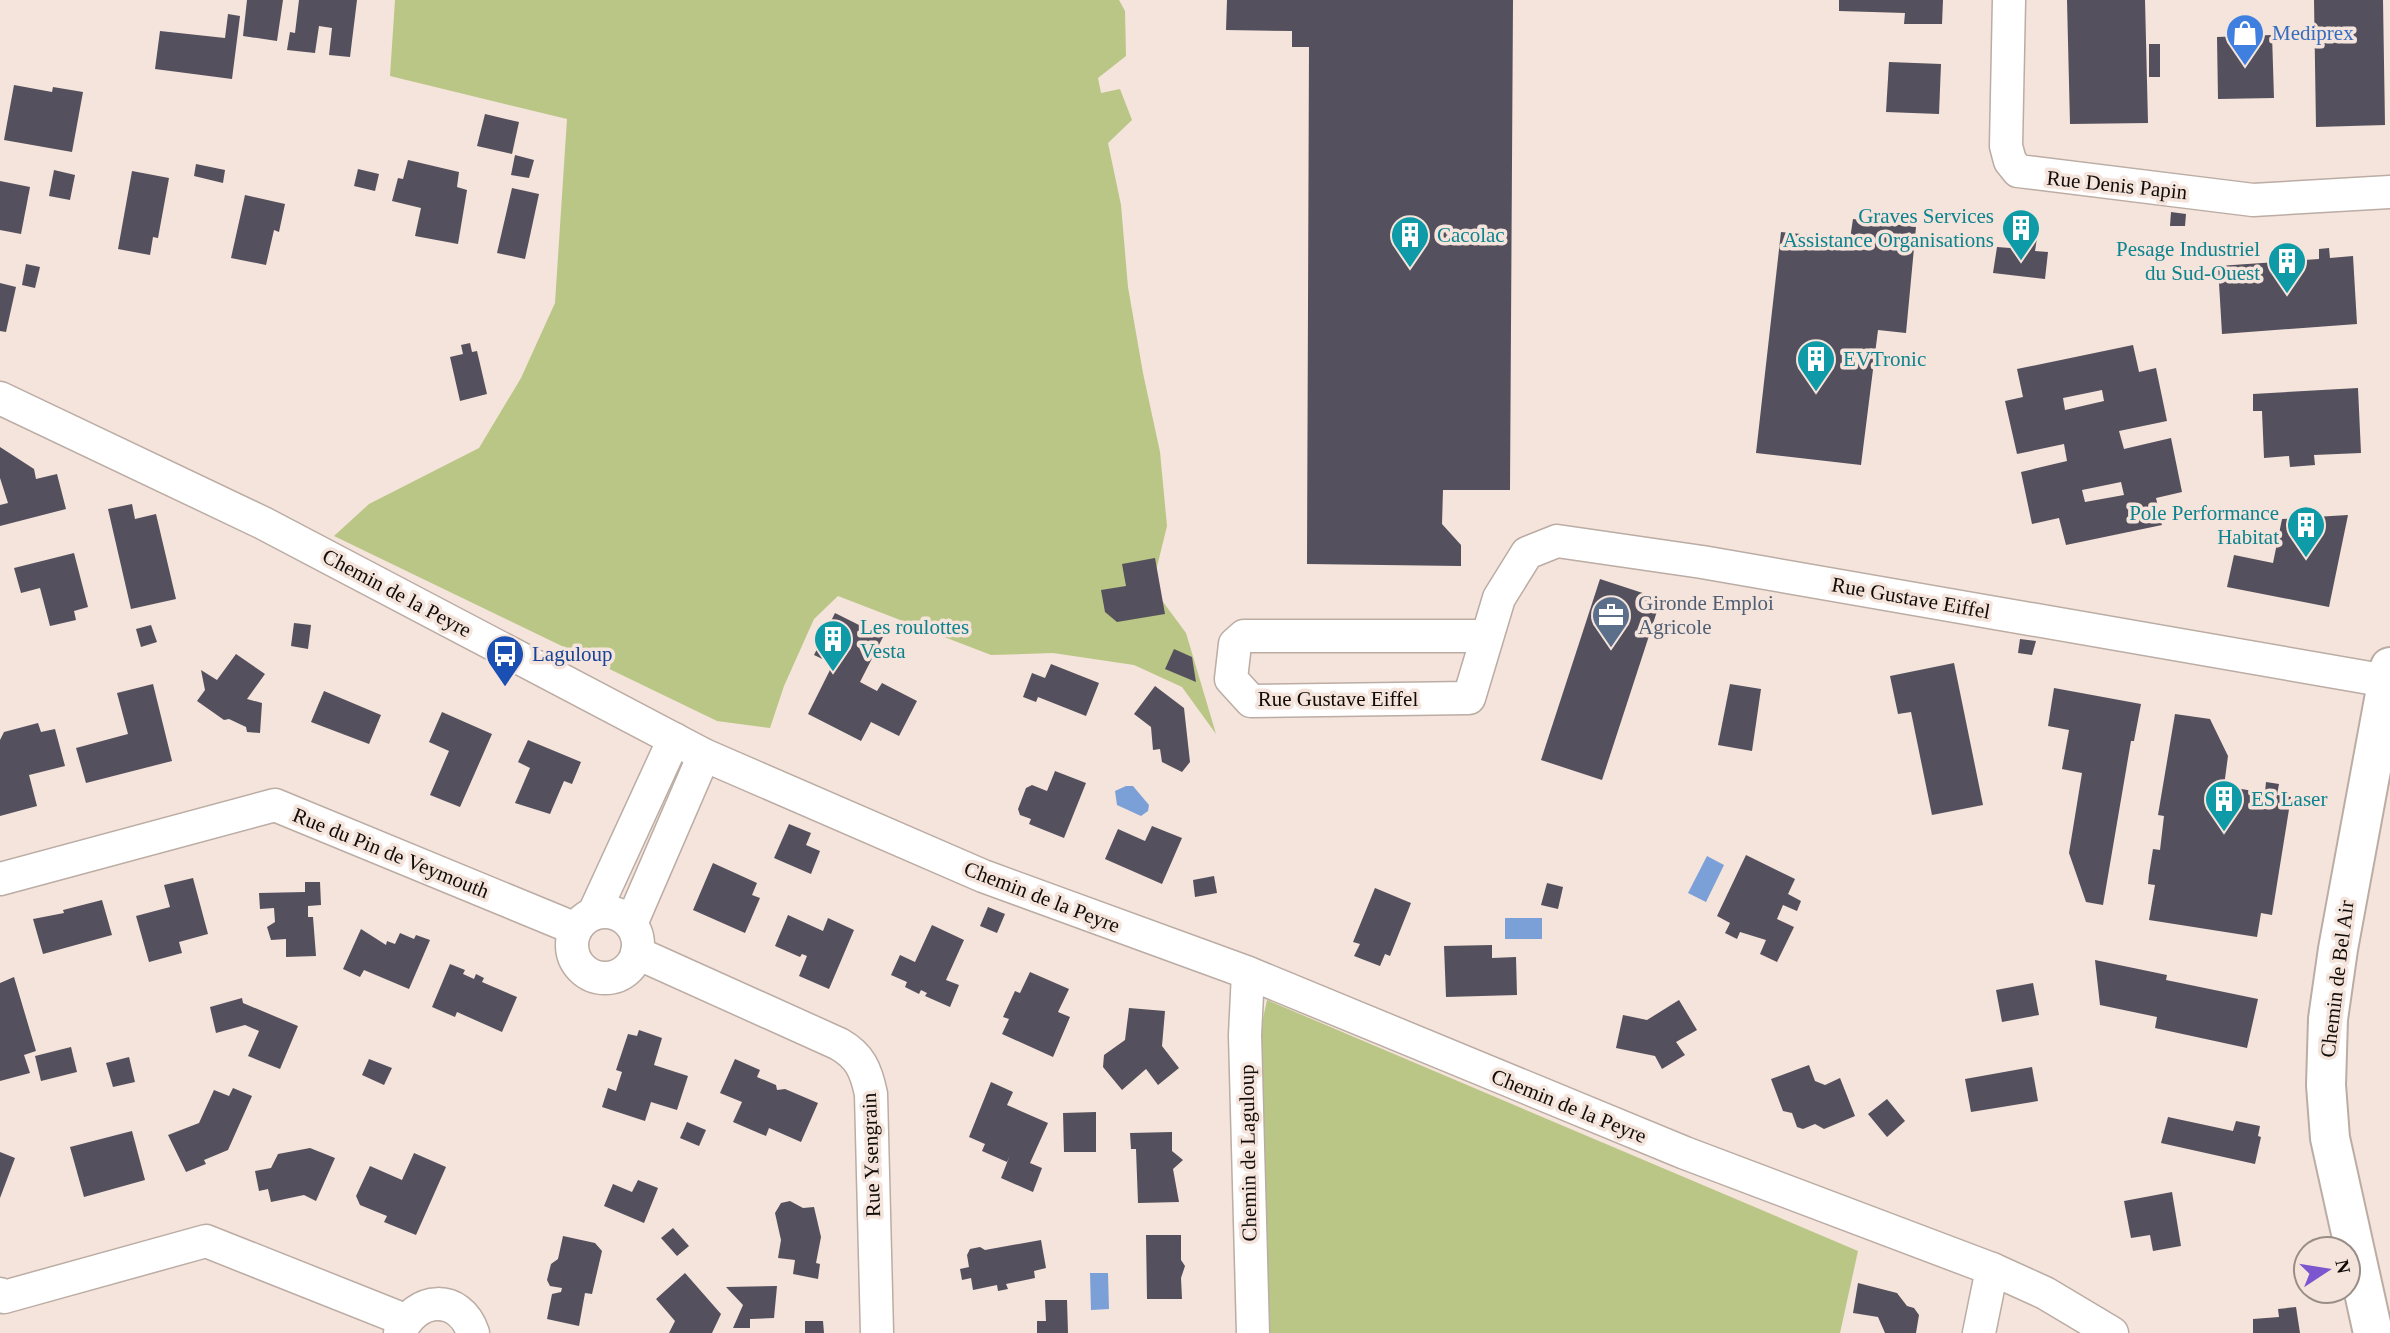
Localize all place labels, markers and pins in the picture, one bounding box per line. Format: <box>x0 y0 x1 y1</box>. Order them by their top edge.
shop icon: Mediprex <box>2224 12 2266 67</box>
place label: Mediprex <box>2272 21 2354 45</box>
place label: Graves Services Assistance Organisations <box>1783 204 1994 252</box>
building icon: Graves Services Assistance Organisations <box>2000 207 2042 262</box>
building icon: Cacolac <box>1389 214 1431 269</box>
place label: Cacolac <box>1437 223 1505 247</box>
place label: Pesage Industriel du Sud-Ouest <box>2116 237 2260 285</box>
building icon: Pesage Industriel du Sud-Ouest <box>2266 240 2308 295</box>
building icon: EVTronic <box>1795 338 1837 393</box>
place label: EVTronic <box>1843 347 1926 371</box>
place label: Pole Performance Habitat <box>2129 501 2279 549</box>
building icon: Pole Performance Habitat <box>2285 504 2327 559</box>
place label: Gironde Emploi Agricole <box>1638 591 1774 639</box>
office icon: Gironde Emploi Agricole <box>1590 594 1632 649</box>
place label: Les roulottes Vesta <box>860 615 969 663</box>
building icon: Les roulottes Vesta <box>812 618 854 673</box>
bus stop icon: Laguloup <box>484 633 526 688</box>
place label: Laguloup <box>532 642 612 666</box>
building icon: ES Laser <box>2203 778 2245 833</box>
place label: ES Laser <box>2251 787 2327 811</box>

